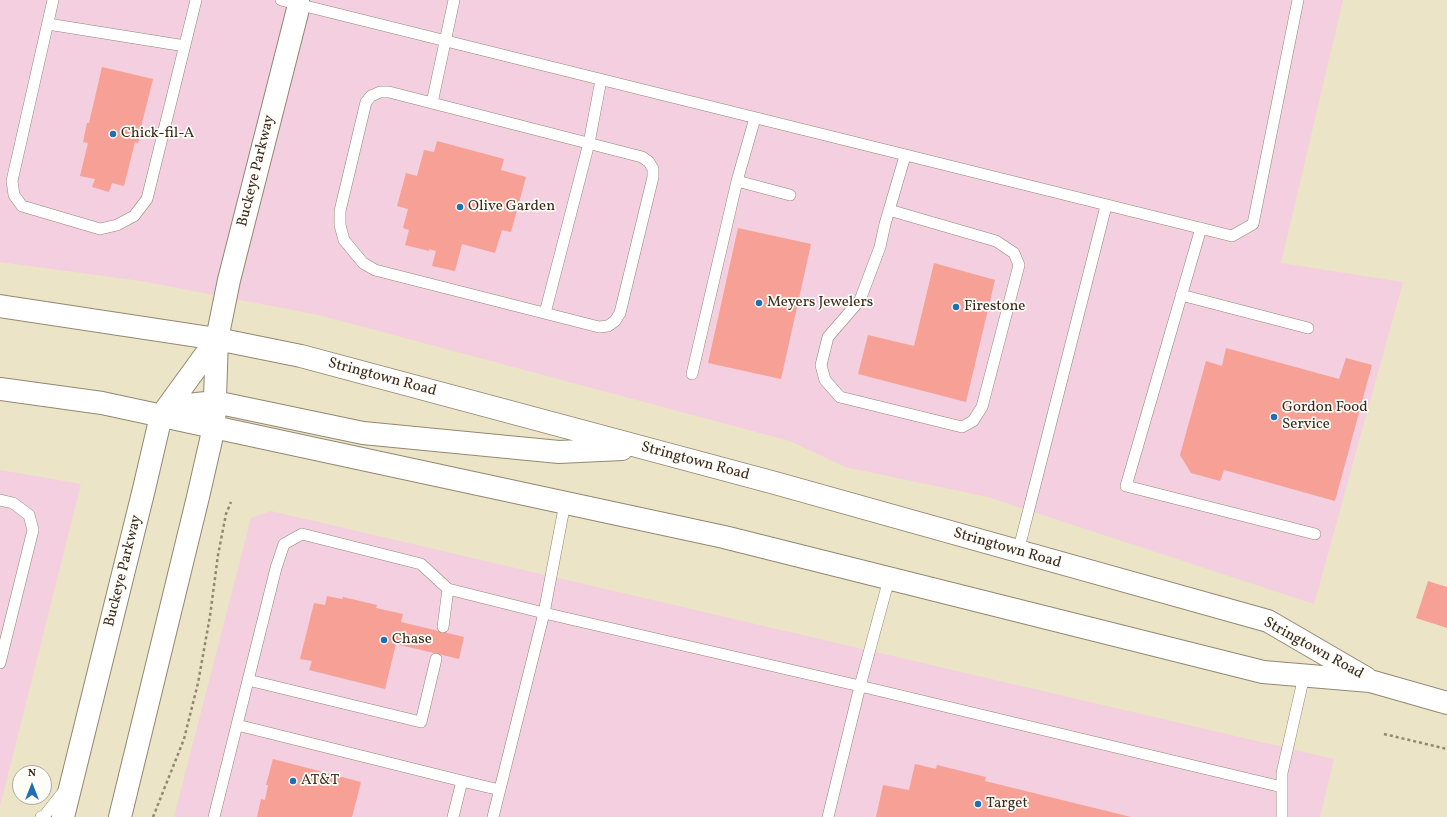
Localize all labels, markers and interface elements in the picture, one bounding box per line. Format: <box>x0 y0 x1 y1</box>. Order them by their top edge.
street label: Buckeye Parkway <box>234 113 280 229</box>
place label: Chick-fil-A <box>121 125 194 143</box>
marker: Chick-fil-A <box>108 129 118 139</box>
place label: Olive Garden <box>468 198 555 216</box>
marker: Olive Garden <box>455 202 465 212</box>
place label: Meyers Jewelers <box>767 294 873 312</box>
marker: Meyers Jewelers <box>754 298 764 308</box>
place label: Firestone <box>964 298 1025 316</box>
marker: Firestone <box>951 302 961 312</box>
street label: Stringtown Road <box>326 355 438 401</box>
place label: Gordon Food Service <box>1282 399 1368 434</box>
marker: Gordon Food Service <box>1269 412 1279 422</box>
street label: Stringtown Road <box>639 439 751 485</box>
street label: Buckeye Parkway <box>101 513 147 629</box>
street label: Stringtown Road <box>951 525 1063 573</box>
street label: Stringtown Road <box>1260 614 1366 684</box>
place label: Chase <box>392 631 432 649</box>
marker: Chase <box>379 635 389 645</box>
north arrow <box>12 765 52 805</box>
text: N <box>28 766 36 781</box>
place label: AT&T <box>301 772 339 790</box>
marker: AT&T <box>288 776 298 786</box>
place label: Target <box>986 795 1028 813</box>
marker: Target <box>973 799 983 809</box>

